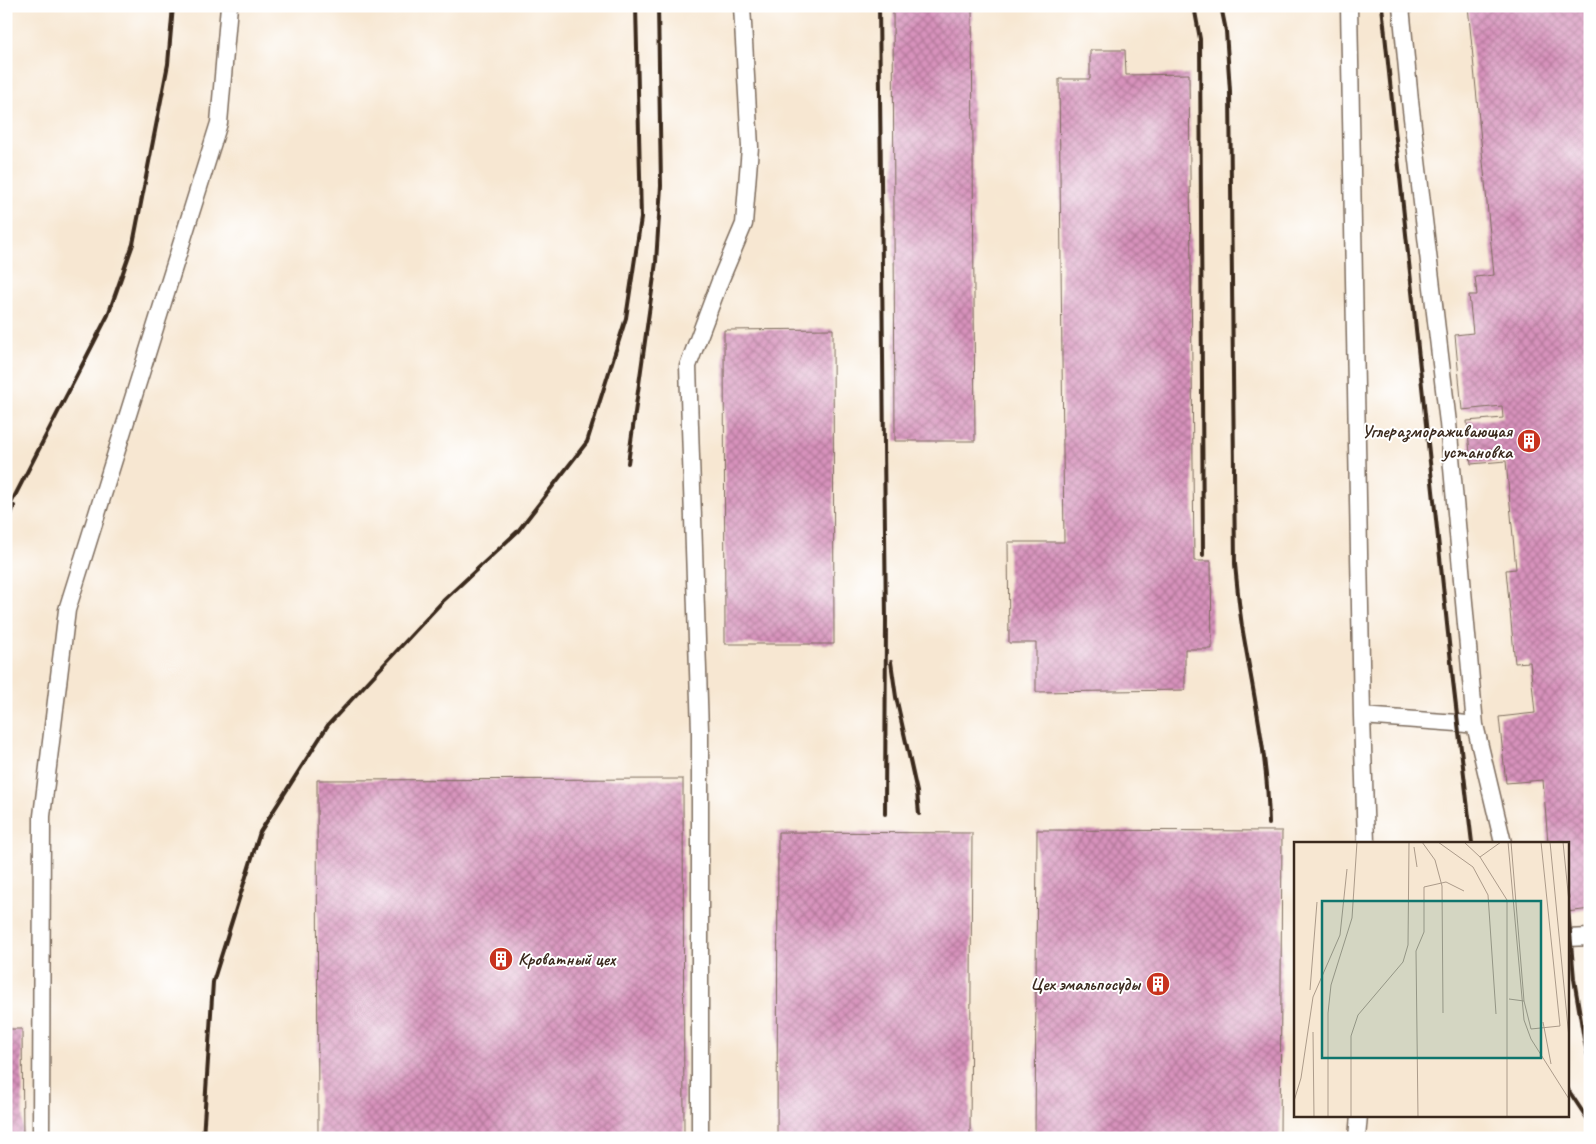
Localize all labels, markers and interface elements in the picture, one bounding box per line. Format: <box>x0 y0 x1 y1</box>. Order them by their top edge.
place label: Углеразмораживающая установка <box>1361 420 1514 463</box>
building icon: Углеразмораживающая установка <box>1516 428 1542 454</box>
inset map <box>1294 842 1568 1116</box>
building icon: Кроватный цех <box>488 946 514 972</box>
place label: Кроватный цех <box>518 948 617 970</box>
building icon: Цех эмальпосуды <box>1145 971 1171 997</box>
place label: Цех эмальпосуды <box>1030 973 1142 995</box>

